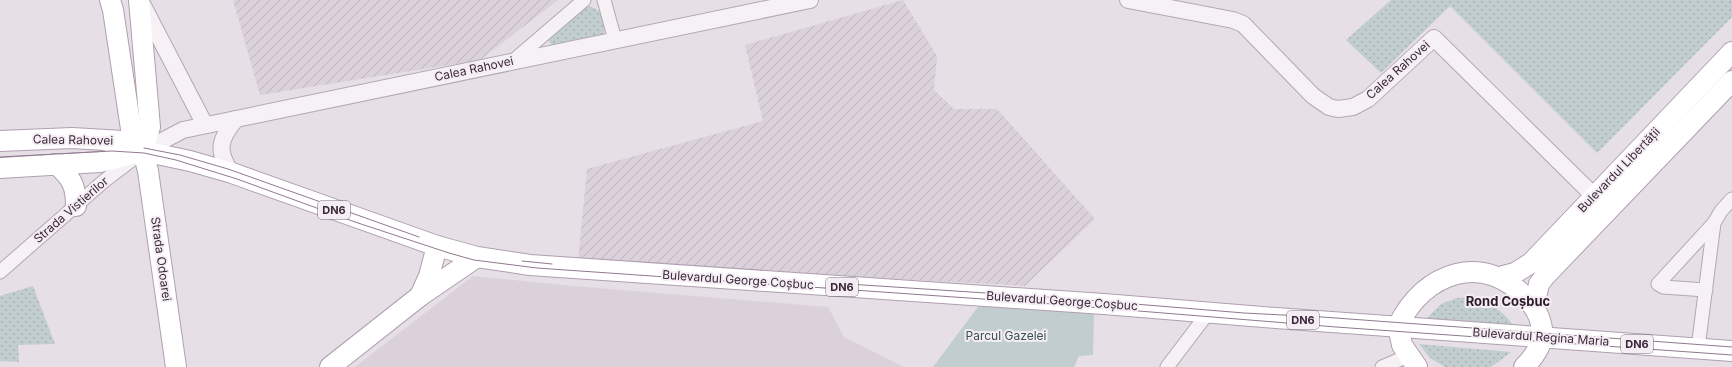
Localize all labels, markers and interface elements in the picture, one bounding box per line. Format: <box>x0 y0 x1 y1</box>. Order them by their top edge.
street label: Calea Rahovei <box>1363 37 1433 102</box>
street label: Calea Rahovei <box>433 53 515 84</box>
street label: Bulevardul Libertății <box>1574 124 1663 215</box>
street label: Calea Rahovei <box>33 131 113 148</box>
street label: Strada Vistierilor <box>30 173 111 246</box>
road number: DN6 <box>318 201 350 219</box>
street label: Strada Odoarei <box>148 216 175 302</box>
street label: Bulevardul George Coșbuc <box>662 267 814 292</box>
road number: DN6 <box>826 278 858 296</box>
street label: Bulevardul George Coșbuc <box>986 288 1138 313</box>
district label: Rond Coșbuc <box>1466 293 1551 309</box>
road number: DN6 <box>1287 311 1319 329</box>
street label: Bulevardul Regina Maria <box>1472 324 1610 349</box>
park label: Parcul Gazelei <box>966 328 1047 343</box>
road number: DN6 <box>1621 335 1653 353</box>

